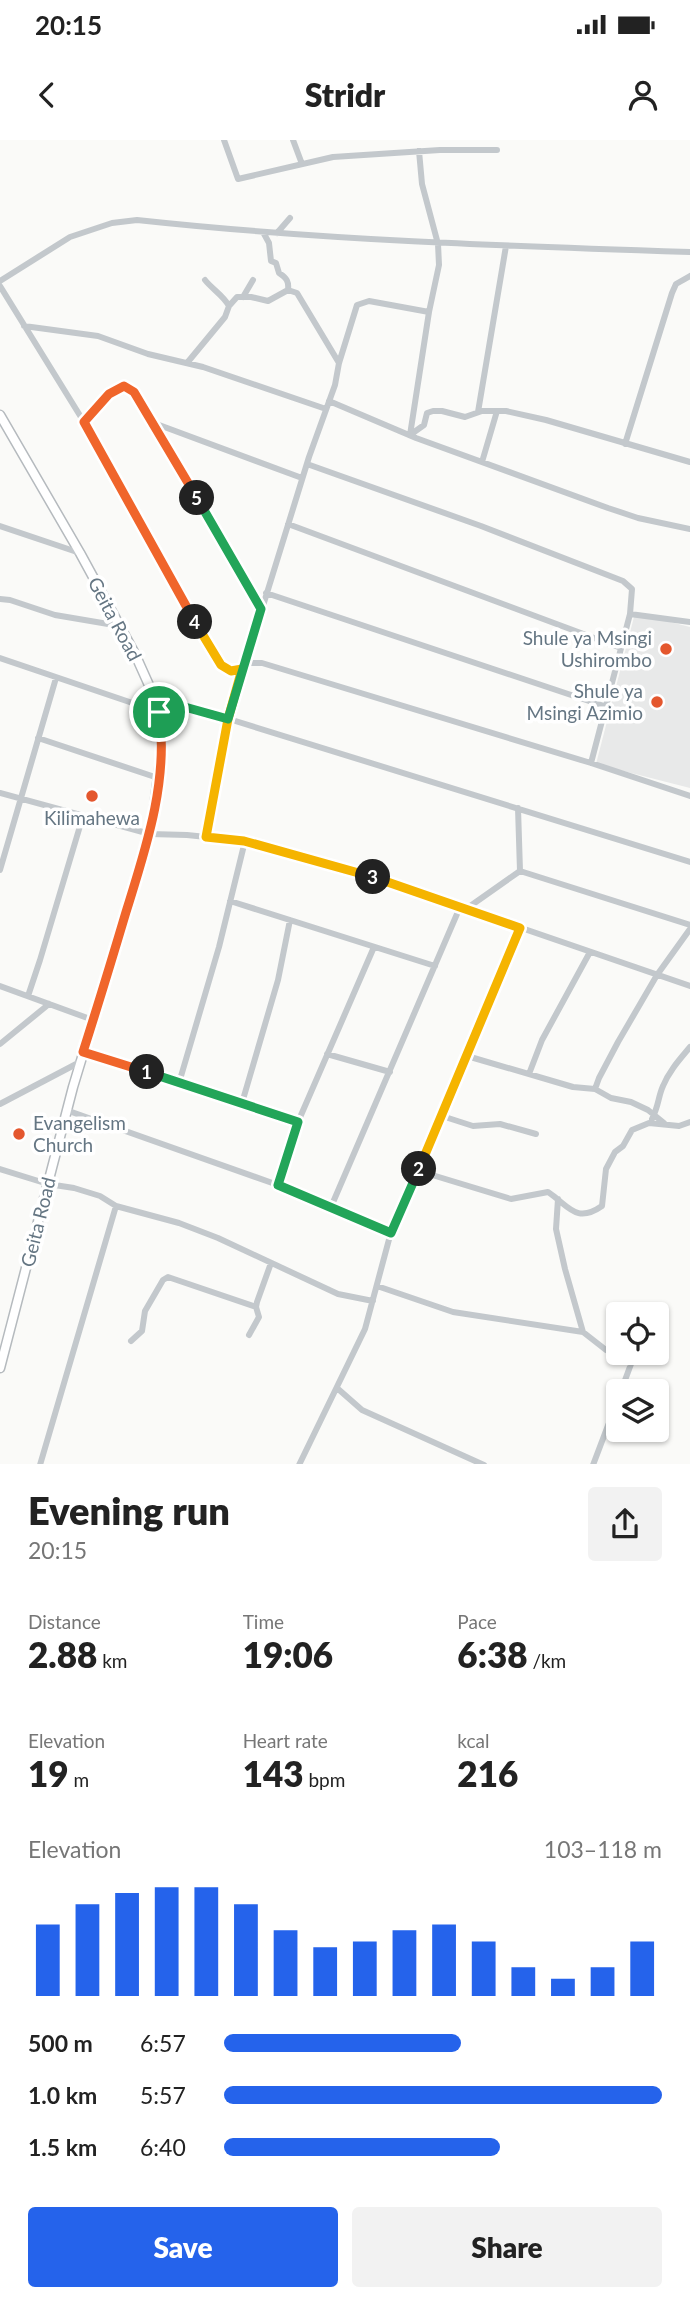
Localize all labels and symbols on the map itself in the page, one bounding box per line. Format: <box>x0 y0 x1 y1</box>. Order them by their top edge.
pin: 5 <box>180 480 214 516</box>
street label: Geita Road <box>84 573 147 665</box>
pin: 4 <box>178 604 212 640</box>
place label: Shule ya Msingi Ushirombo <box>523 626 652 671</box>
marker: Shule ya Msingi Ushirombo <box>658 641 674 657</box>
place label: Shule ya Msingi Azimio <box>527 679 643 724</box>
pin <box>129 682 189 742</box>
marker: Shule ya Msingi Azimio <box>649 694 665 710</box>
marker: Kilimahewa <box>84 788 100 804</box>
place label: Kilimahewa <box>44 806 140 829</box>
pin: 3 <box>356 860 390 894</box>
pin: 1 <box>130 1054 164 1090</box>
place label: Evangelism Church <box>33 1111 126 1156</box>
marker: Evangelism Church <box>11 1126 27 1142</box>
pin: 2 <box>402 1152 436 1186</box>
street label: Geita Road <box>15 1175 60 1269</box>

